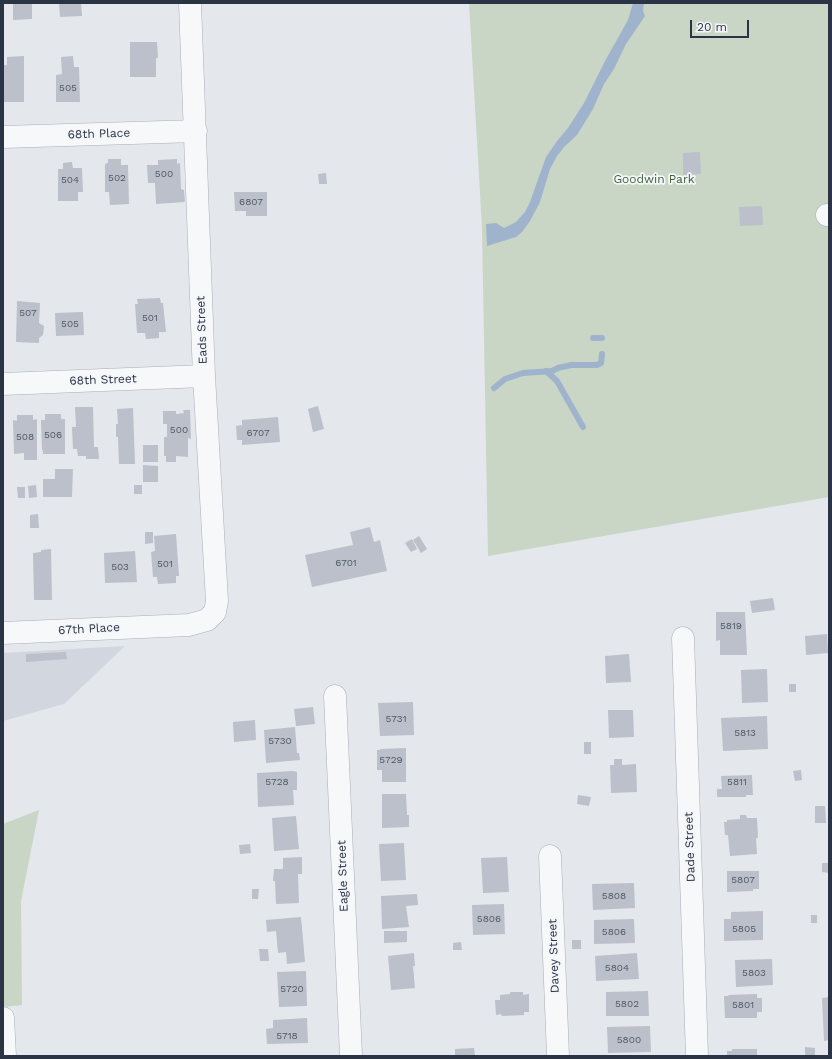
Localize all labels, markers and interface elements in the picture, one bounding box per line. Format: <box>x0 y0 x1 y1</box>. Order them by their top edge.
scale bar <box>692 12 751 38</box>
text: 20 m <box>697 20 727 34</box>
house number: 505 <box>59 82 77 94</box>
street label: 68th Place <box>67 126 131 142</box>
house number: 500 <box>155 168 173 180</box>
house number: 502 <box>108 172 126 184</box>
park label: Goodwin Park <box>613 172 695 186</box>
house number: 504 <box>61 174 79 186</box>
house number: 6807 <box>239 196 263 208</box>
street label: Eads Street <box>194 296 210 364</box>
house number: 507 <box>19 307 37 319</box>
house number: 501 <box>142 312 158 324</box>
house number: 505 <box>61 318 79 330</box>
street label: 68th Street <box>69 372 137 388</box>
house number: 500 <box>170 424 188 436</box>
house number: 6707 <box>246 427 270 439</box>
house number: 506 <box>44 429 62 441</box>
house number: 508 <box>16 431 34 443</box>
house number: 6701 <box>335 557 357 569</box>
house number: 501 <box>157 558 173 570</box>
house number: 503 <box>111 561 129 573</box>
street label: 67th Place <box>58 620 120 638</box>
house number: 5819 <box>720 620 742 632</box>
house number: 5731 <box>385 713 407 725</box>
house number: 5813 <box>734 727 756 739</box>
house number: 5730 <box>268 735 292 747</box>
house number: 5729 <box>379 754 403 766</box>
house number: 5728 <box>265 776 289 788</box>
house number: 5811 <box>727 776 747 788</box>
street label: Dade Street <box>682 812 698 882</box>
street label: Eagle Street <box>335 840 351 912</box>
house number: 5807 <box>731 874 755 886</box>
house number: 5808 <box>602 890 626 902</box>
house number: 5806 <box>477 913 501 925</box>
street label: Davey Street <box>546 919 562 993</box>
house number: 5805 <box>732 923 756 935</box>
house number: 5806 <box>602 926 626 938</box>
house number: 5804 <box>605 962 629 974</box>
house number: 5803 <box>742 967 766 979</box>
house number: 5720 <box>280 983 304 995</box>
house number: 5802 <box>615 998 639 1010</box>
house number: 5801 <box>732 999 754 1011</box>
house number: 5718 <box>276 1030 298 1042</box>
house number: 5800 <box>617 1034 641 1046</box>

